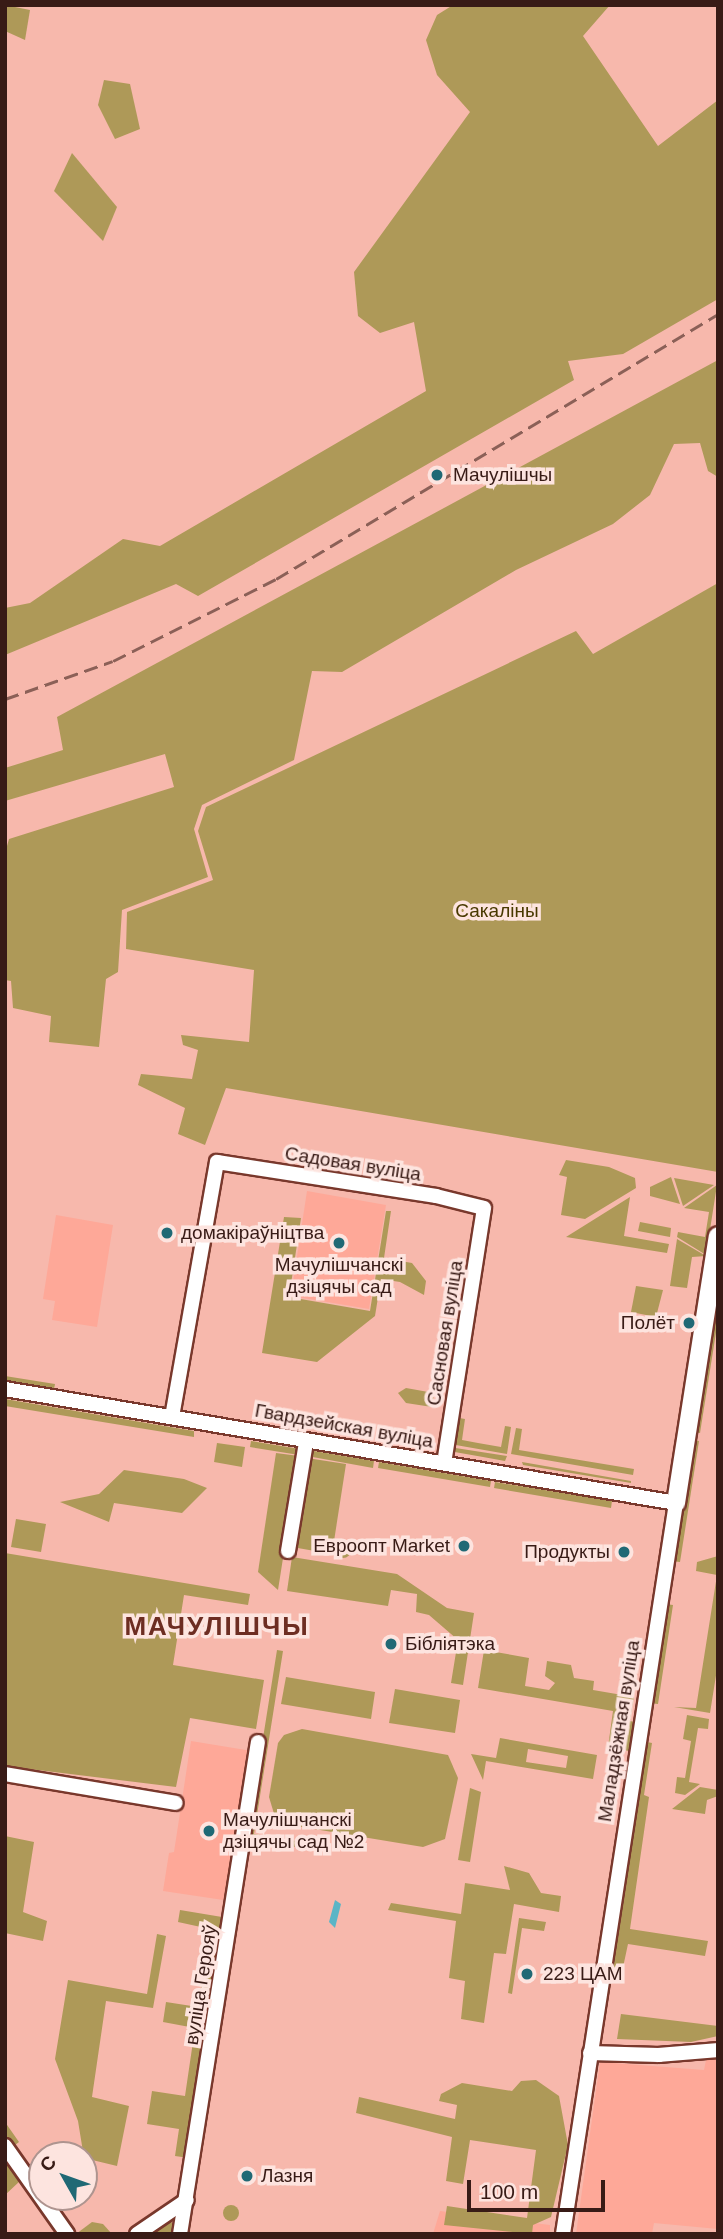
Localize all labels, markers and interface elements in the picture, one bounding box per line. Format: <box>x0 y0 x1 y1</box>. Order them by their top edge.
place label: Мачулішчы <box>453 464 552 486</box>
marker: Мачулішчы <box>427 465 447 485</box>
park label: Сакаліны <box>455 900 539 922</box>
street label: Садовая вуліца <box>283 1142 423 1186</box>
place label: домакіраўніцтва <box>181 1222 324 1244</box>
marker: домакіраўніцтва <box>159 1225 175 1241</box>
marker: Мачулішчанскі дзіцячы сад <box>331 1235 347 1251</box>
place label: Мачулішчанскі дзіцячы сад <box>275 1254 403 1298</box>
street label: Сасновая вуліца <box>422 1259 468 1407</box>
place label: Полёт <box>621 1312 675 1334</box>
marker: Полёт <box>681 1315 697 1331</box>
street label: Гвардзейская вуліца <box>253 1399 435 1453</box>
place label: Евроопт Market <box>313 1535 450 1557</box>
marker: Евроопт Market <box>456 1538 472 1554</box>
place label: Продукты <box>524 1541 610 1563</box>
marker: Продукты <box>616 1544 632 1560</box>
district label: МАЧУЛІШЧЫ <box>126 1611 308 1643</box>
place label: Бібліятэка <box>405 1633 495 1655</box>
marker: Бібліятэка <box>383 1636 399 1652</box>
street label: Маладзёжная вуліца <box>593 1639 645 1823</box>
place label: Мачулішчанскі дзіцячы сад №2 <box>223 1809 364 1853</box>
marker: Мачулішчанскі дзіцячы сад №2 <box>201 1823 217 1839</box>
street label: вуліца Герояў <box>180 1923 222 2047</box>
place label: 223 ЦAM <box>543 1963 623 1985</box>
marker: 223 ЦAM <box>517 1964 537 1984</box>
north arrow <box>28 2141 98 2211</box>
text: С <box>36 2151 61 2175</box>
place label: Лазня <box>261 2165 313 2187</box>
scale bar <box>471 2166 609 2210</box>
marker: Лазня <box>239 2168 255 2184</box>
text: 100 m <box>480 2180 538 2203</box>

